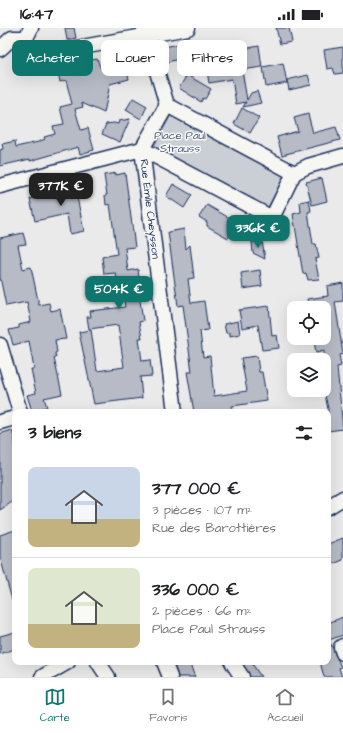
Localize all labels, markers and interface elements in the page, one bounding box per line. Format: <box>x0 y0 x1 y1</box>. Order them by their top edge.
text: 16:47 <box>20 4 53 25</box>
chip: Acheter <box>12 40 93 76</box>
chip: Louer <box>101 40 169 76</box>
chip: Filtres <box>177 40 247 76</box>
park label: Place Paul Strauss <box>154 128 206 156</box>
street label: Rue Émile Cheysson <box>135 158 164 260</box>
pin: 377K € <box>28 173 94 207</box>
text: 377K € <box>38 177 84 195</box>
pin: 336K € <box>225 215 291 249</box>
text: 336K € <box>236 219 280 237</box>
pin: 504K € <box>86 276 152 310</box>
text: 504K € <box>94 280 144 298</box>
map controls <box>287 301 331 397</box>
button: locate <box>287 301 331 345</box>
button: layers <box>287 353 331 397</box>
text: 3 biens <box>28 421 82 445</box>
icon: filters <box>293 422 315 444</box>
text: 377 000 € <box>152 477 241 501</box>
icon: home <box>60 483 108 531</box>
text: 3 pièces · 107 m² <box>152 501 252 519</box>
text: Rue des Barottières <box>152 519 276 537</box>
text: 336 000 € <box>152 578 239 602</box>
icon: home <box>60 584 108 632</box>
text: 2 pièces · 66 m² <box>152 602 251 620</box>
text: Place Paul Strauss <box>152 620 265 638</box>
tab: Carte <box>40 686 70 725</box>
tab: Favoris <box>149 686 188 725</box>
tab: Accueil <box>267 686 303 725</box>

